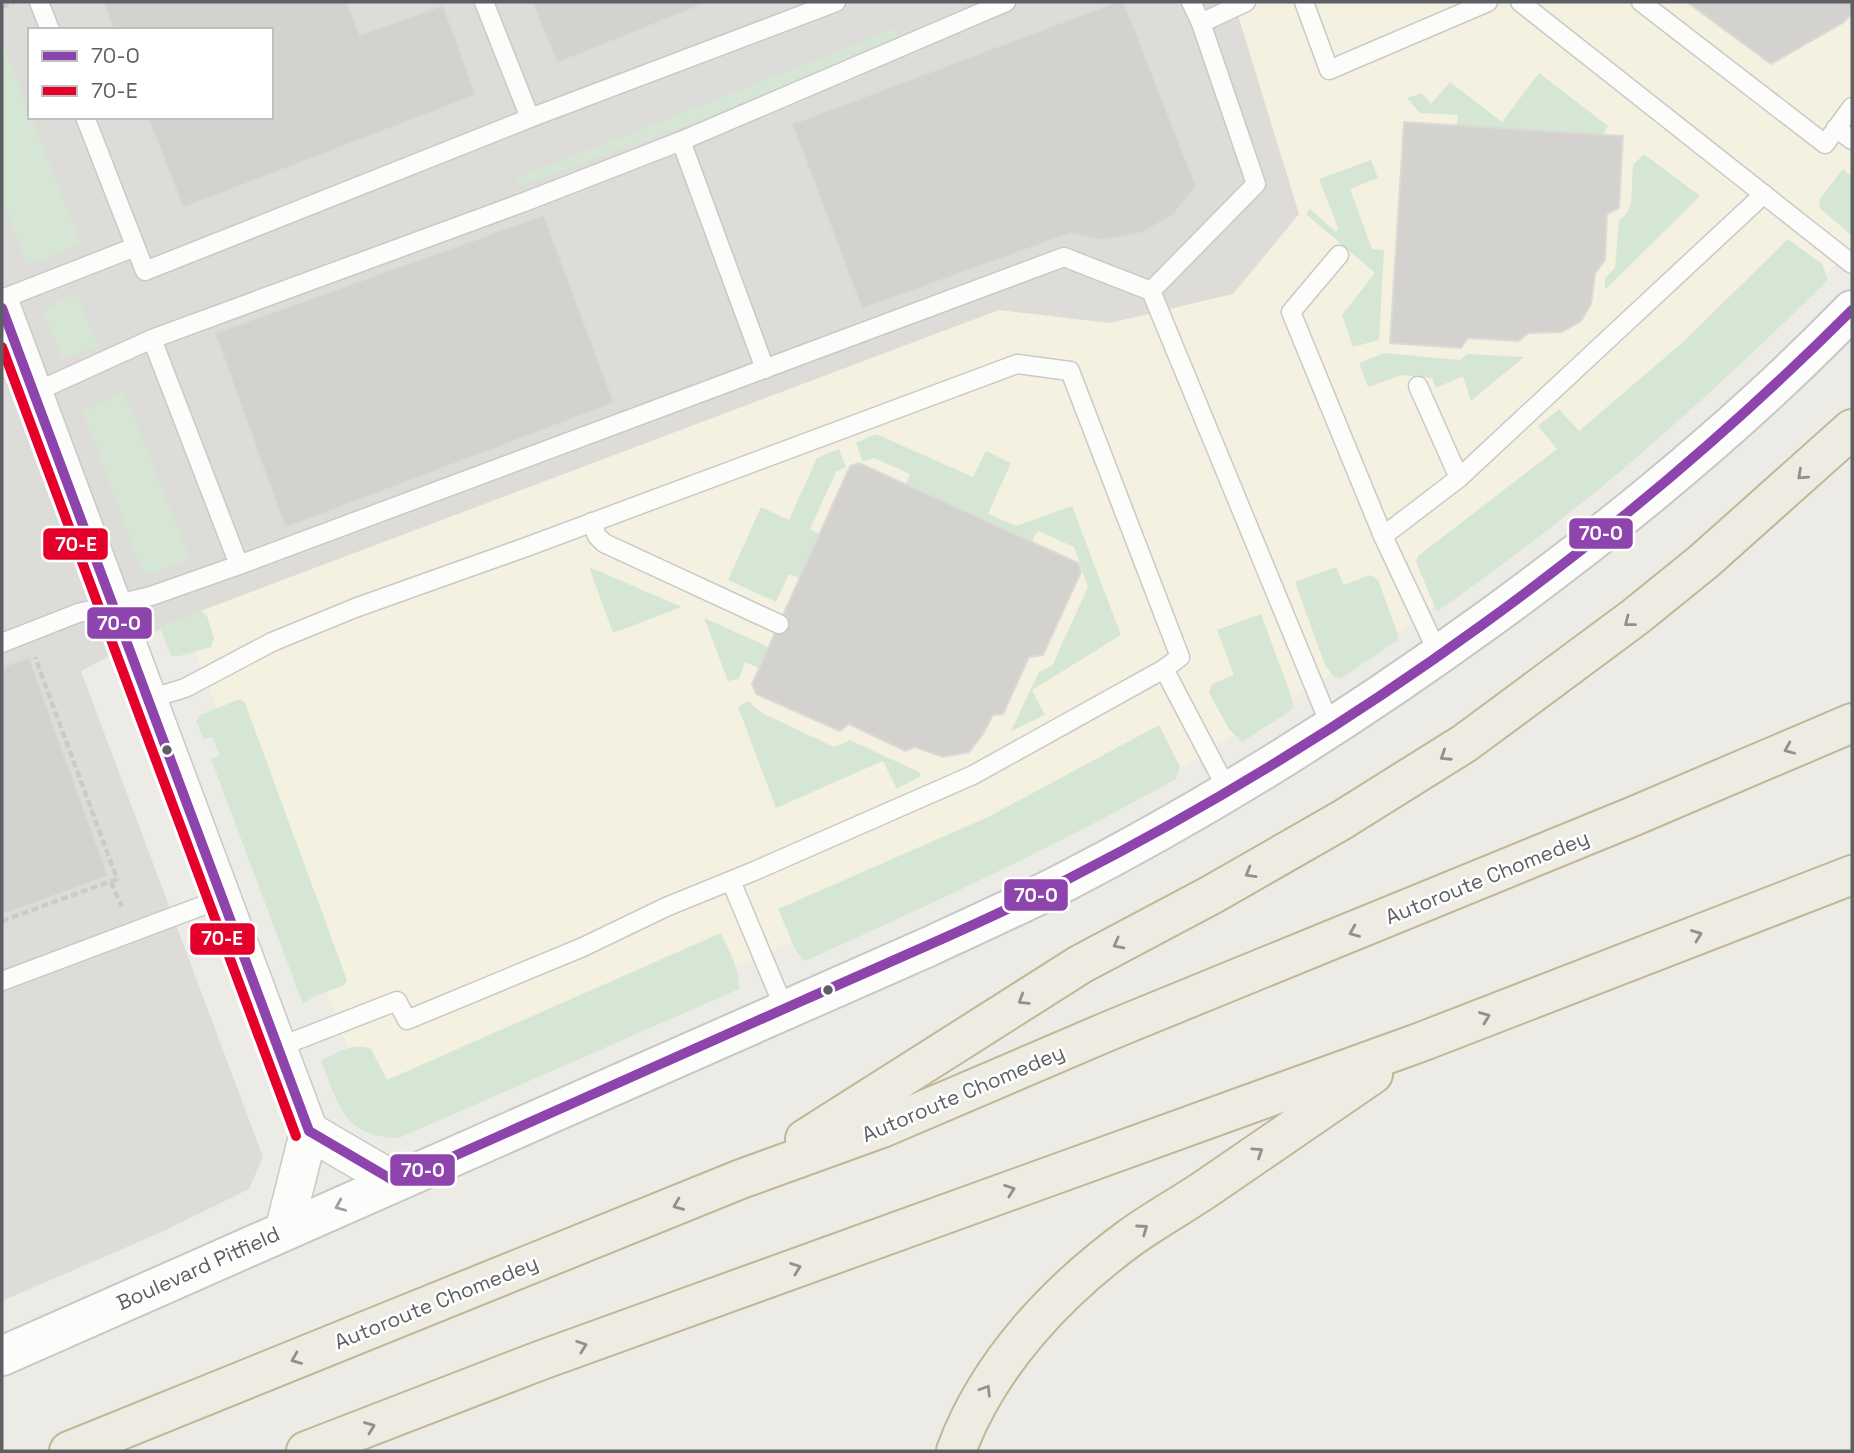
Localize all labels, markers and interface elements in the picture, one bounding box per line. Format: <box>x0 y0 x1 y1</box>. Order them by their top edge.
legend <box>28 28 273 119</box>
text: 70-O <box>91 42 140 69</box>
text: 70-E <box>91 77 138 104</box>
one-way arrow <box>1797 466 1810 479</box>
line badge: 70-O <box>1568 517 1634 550</box>
text: 70-O <box>1579 521 1623 546</box>
line badge: 70-E <box>42 527 109 561</box>
text: 70-E <box>55 532 97 557</box>
line badge: 70-O <box>86 606 153 640</box>
text: 70-O <box>97 611 141 636</box>
one-way arrow <box>1624 614 1636 626</box>
one-way arrow <box>1784 741 1797 755</box>
unlabelled marker <box>160 743 174 757</box>
one-way arrow <box>1439 747 1452 760</box>
street label: Autoroute Chomedey <box>1381 824 1593 930</box>
one-way arrow <box>1244 864 1257 877</box>
line badge: 70-O <box>1003 878 1069 912</box>
text: 70-O <box>1014 883 1058 908</box>
line badge: 70-E <box>189 922 256 956</box>
one-way arrow <box>1348 924 1361 938</box>
text: 70-E <box>201 926 243 951</box>
one-way arrow <box>1690 929 1702 943</box>
one-way arrow <box>1113 936 1125 949</box>
unlabelled marker <box>821 983 835 997</box>
one-way arrow <box>1018 992 1031 1005</box>
one-way arrow <box>1478 1011 1490 1025</box>
street label: Autoroute Chomedey <box>858 1038 1068 1148</box>
one-way arrow <box>1250 1148 1263 1161</box>
line badge: 70-O <box>389 1153 456 1187</box>
text: 70-O <box>401 1158 445 1183</box>
one-way arrow <box>1003 1184 1015 1198</box>
one-way arrow <box>672 1196 684 1210</box>
one-way arrow <box>334 1198 347 1212</box>
street label: Boulevard Pitfield <box>112 1220 284 1316</box>
one-way arrow <box>1135 1225 1148 1237</box>
street label: Autoroute Chomedey <box>330 1249 542 1355</box>
one-way arrow <box>789 1262 801 1276</box>
one-way arrow <box>576 1340 588 1354</box>
one-way arrow <box>291 1351 303 1365</box>
one-way arrow <box>977 1385 990 1398</box>
one-way arrow <box>363 1421 375 1435</box>

